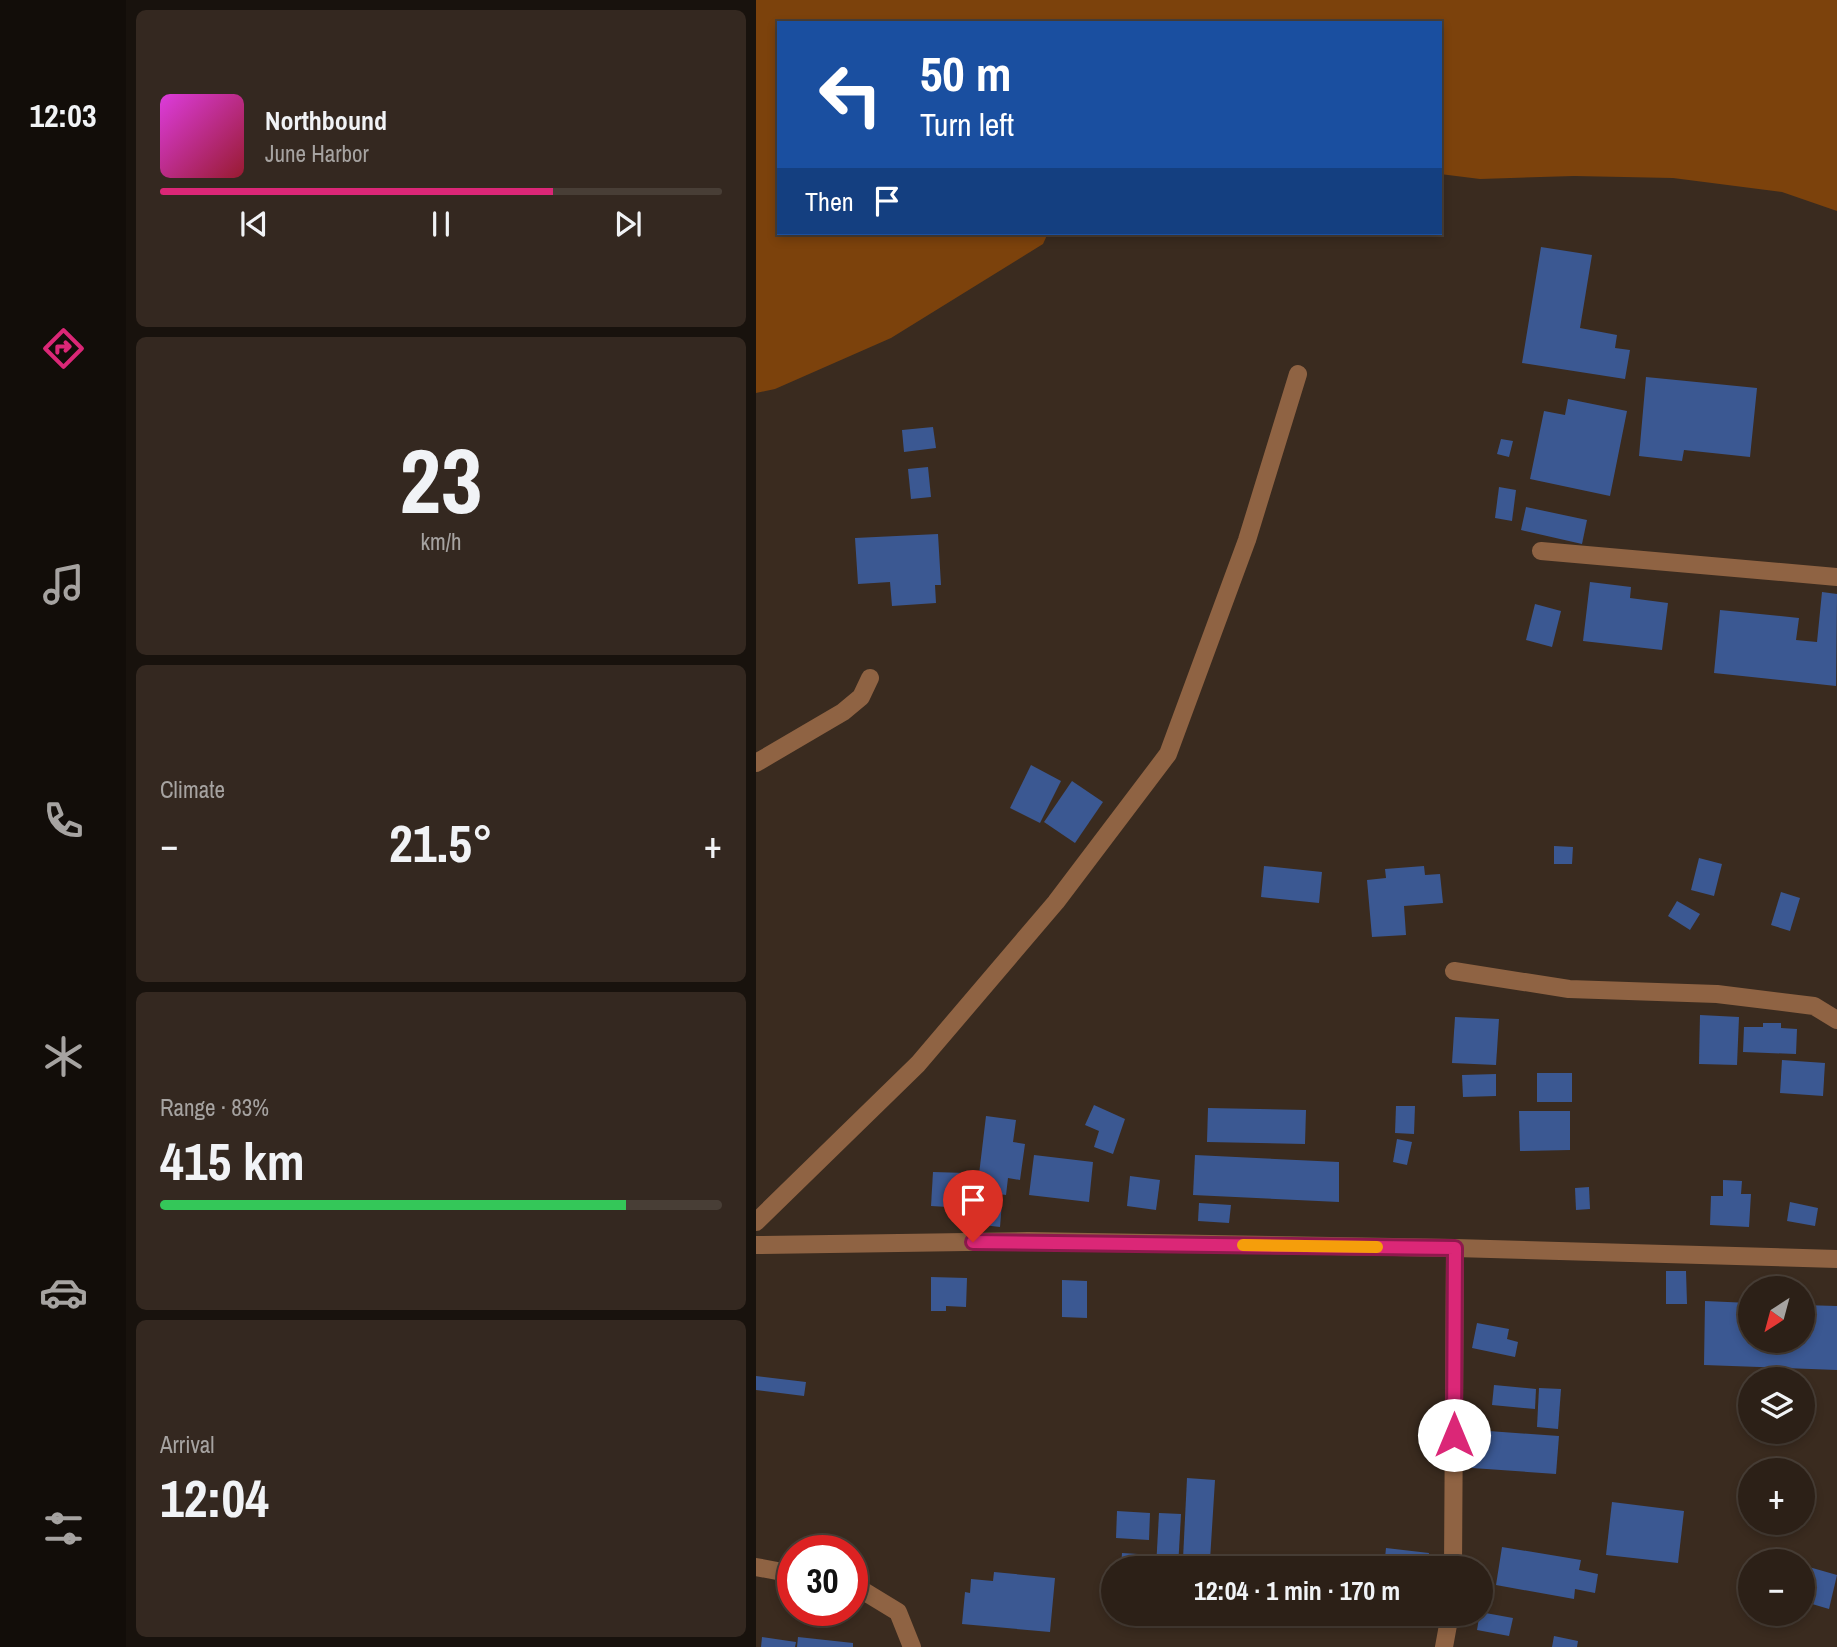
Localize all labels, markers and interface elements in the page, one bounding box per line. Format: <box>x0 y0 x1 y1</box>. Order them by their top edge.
text: 50 m <box>920 40 1012 106</box>
icon: left <box>805 49 896 140</box>
text: 12:03 <box>29 94 97 137</box>
text: Northbound <box>265 103 387 138</box>
text: Turn left <box>920 103 1014 146</box>
text: June Harbor <box>265 138 369 169</box>
icon: arrive <box>868 182 906 220</box>
text: Then <box>805 184 854 219</box>
icon: previous <box>235 205 273 243</box>
icon: pause <box>422 205 460 243</box>
icon: next <box>609 205 647 243</box>
icon: directions <box>39 324 88 373</box>
text: 23 <box>400 419 483 541</box>
text: km/h <box>421 526 461 557</box>
icon: music <box>39 560 88 609</box>
text: Climate <box>160 774 225 805</box>
icon: phone <box>39 796 88 845</box>
text: 21.5° <box>389 808 493 878</box>
text: − <box>160 819 178 870</box>
text: + <box>704 819 722 870</box>
icon: climate <box>39 1032 88 1081</box>
text: Range · 83% <box>160 1092 269 1123</box>
text: 415 km <box>160 1126 305 1196</box>
pin <box>943 1170 1003 1242</box>
icon: arrive <box>954 1181 992 1219</box>
icon: car <box>39 1268 88 1317</box>
north arrow <box>1738 1276 1815 1353</box>
map controls <box>1738 1276 1815 1626</box>
button: layers <box>1738 1367 1815 1444</box>
position arrow <box>1417 1398 1491 1472</box>
text: Arrival <box>160 1429 215 1460</box>
button: + <box>1738 1458 1815 1535</box>
text: 12:04 <box>160 1463 269 1533</box>
icon: filters <box>39 1504 88 1553</box>
speed limit sign: 30 <box>777 1535 868 1626</box>
button: − <box>1738 1549 1815 1626</box>
text: 12:04 · 1 min · 170 m <box>1194 1573 1400 1608</box>

